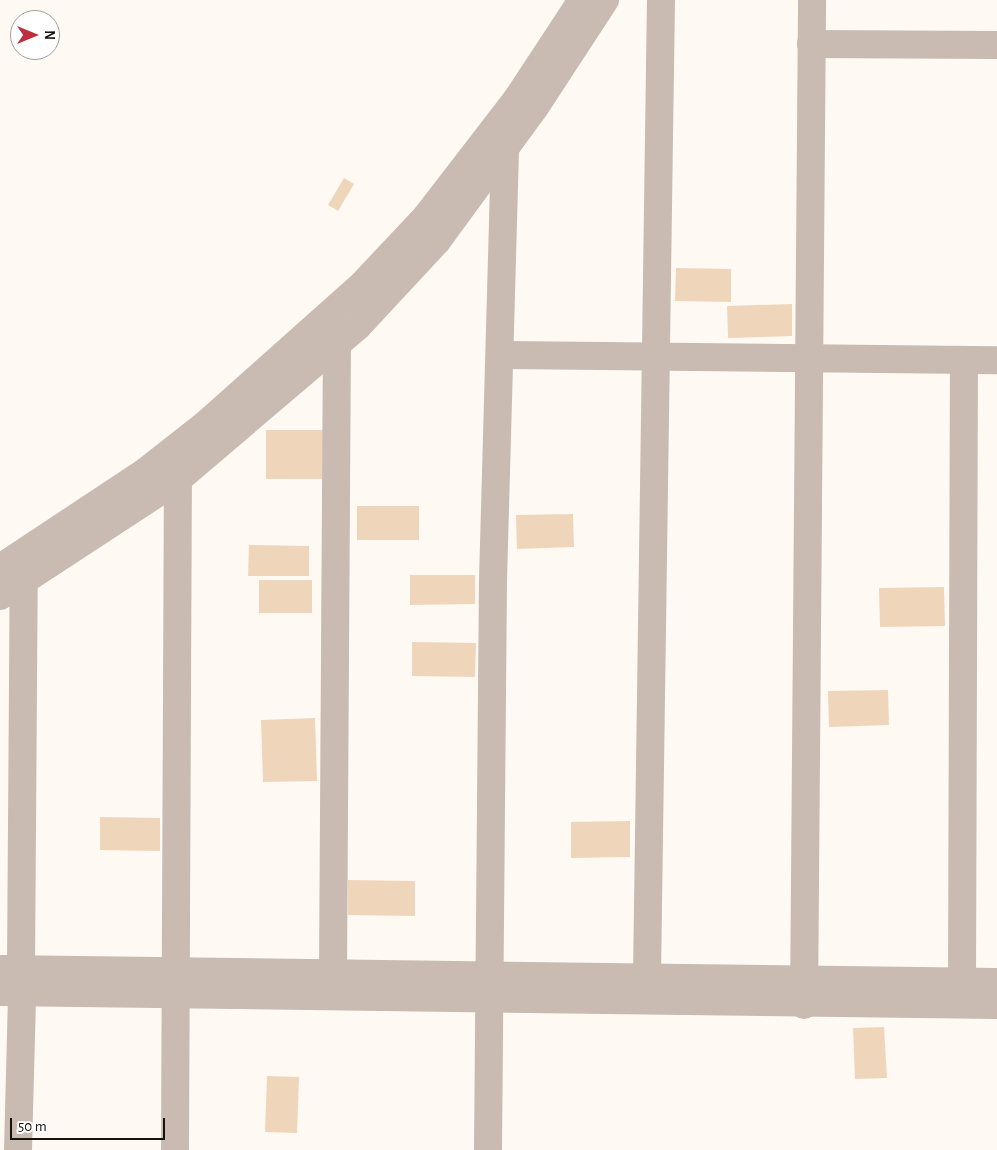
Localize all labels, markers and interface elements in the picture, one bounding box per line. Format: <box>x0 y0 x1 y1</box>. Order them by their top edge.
north arrow <box>10 10 60 60</box>
text: N <box>42 30 56 40</box>
scale bar <box>12 1108 168 1140</box>
text: 50 m <box>18 1119 47 1134</box>

